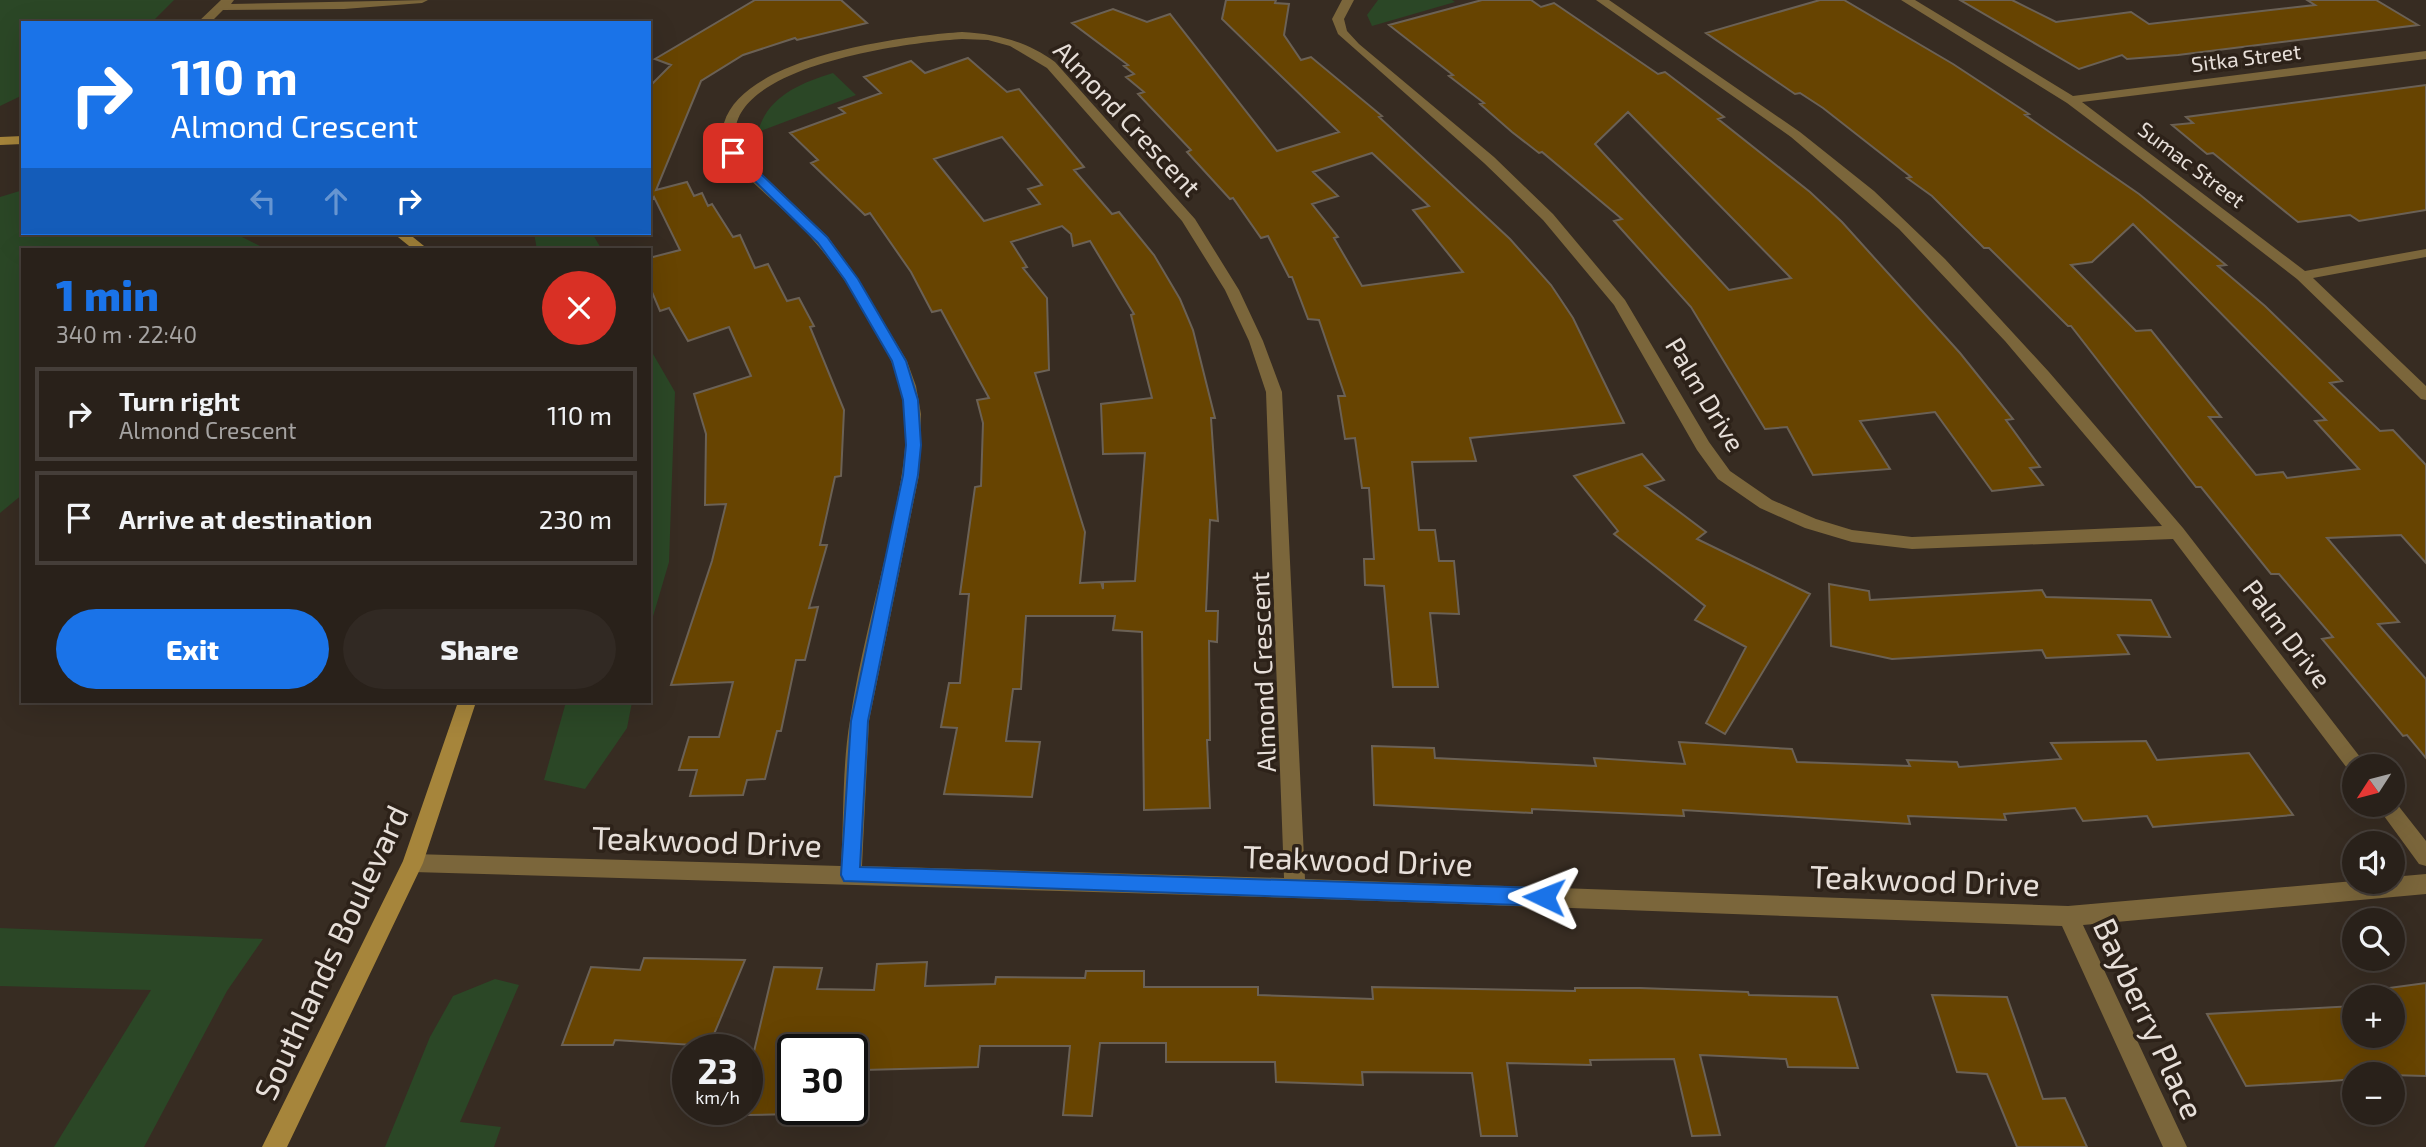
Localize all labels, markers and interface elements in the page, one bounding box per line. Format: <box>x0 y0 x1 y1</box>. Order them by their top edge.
street label: Almond Crescent <box>1048 34 1208 202</box>
street label: Sitka Street <box>2190 38 2302 76</box>
text: 110 m <box>171 46 298 105</box>
icon: right <box>56 49 147 140</box>
text: Almond Crescent <box>171 106 418 144</box>
street label: Sumac Street <box>2134 116 2250 212</box>
pin <box>703 123 763 183</box>
icon: arrive <box>714 134 752 172</box>
icon: left <box>244 182 282 220</box>
icon: ahead <box>317 182 355 220</box>
icon: right <box>390 182 428 220</box>
text: 1 min <box>56 269 159 319</box>
button: close <box>542 271 616 345</box>
text: 340 m · 22:40 <box>56 320 197 348</box>
street label: Palm Drive <box>1660 331 1752 457</box>
text: Turn right <box>119 385 240 416</box>
icon: right <box>60 395 98 433</box>
text: 110 m <box>547 399 612 430</box>
text: Almond Crescent <box>119 416 297 444</box>
icon: arrive <box>60 499 98 537</box>
text: Arrive at destination <box>119 503 372 534</box>
text: 230 m <box>539 503 612 534</box>
street label: Almond Crescent <box>1243 571 1281 773</box>
street label: Palm Drive <box>2237 573 2339 693</box>
button: Exit <box>56 609 329 689</box>
button: Share <box>343 609 616 689</box>
north arrow <box>2342 754 2404 817</box>
map controls <box>2342 754 2405 1125</box>
street label: Southlands Boulevard <box>245 799 415 1105</box>
street label: Teakwood Drive <box>591 817 823 863</box>
button: sound <box>2342 831 2405 894</box>
street label: Teakwood Drive <box>1242 836 1474 882</box>
street label: Teakwood Drive <box>1809 856 2041 902</box>
position arrow <box>1507 860 1581 934</box>
button: search <box>2342 908 2405 971</box>
street label: Bayberry Place <box>2087 911 2213 1125</box>
button: + <box>2342 985 2405 1048</box>
speed limit sign: 30 <box>777 1034 868 1125</box>
text: 23 <box>697 1049 738 1091</box>
button: − <box>2342 1062 2405 1125</box>
text: km/h <box>695 1086 740 1108</box>

